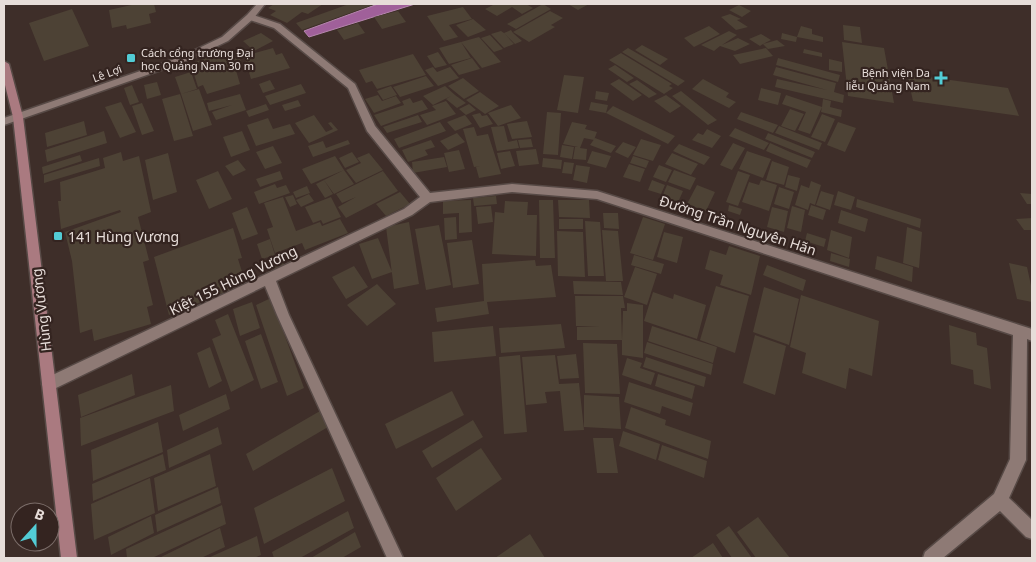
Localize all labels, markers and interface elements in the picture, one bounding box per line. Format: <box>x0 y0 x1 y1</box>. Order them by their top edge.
place label: Cách cổng trường Đại học Quảng Nam 30 m <box>141 45 254 73</box>
marker: Cách cổng trường Đại học Quảng Nam 30 m <box>125 52 137 64</box>
street label: Lê Lợi <box>90 61 124 85</box>
place label: Bệnh viện Da liễu Quảng Nam <box>846 65 930 93</box>
marker: Bệnh viện Da liễu Quảng Nam <box>934 71 948 85</box>
street label: Đường Trần Nguyên Hãn <box>657 191 819 259</box>
place label: 141 Hùng Vương <box>68 227 179 246</box>
marker: 141 Hùng Vương <box>52 230 64 242</box>
street label: Kiệt 155 Hùng Vương <box>166 241 300 319</box>
street label: Hùng Vương <box>26 267 56 353</box>
north arrow <box>10 502 60 552</box>
text: B <box>32 504 48 525</box>

